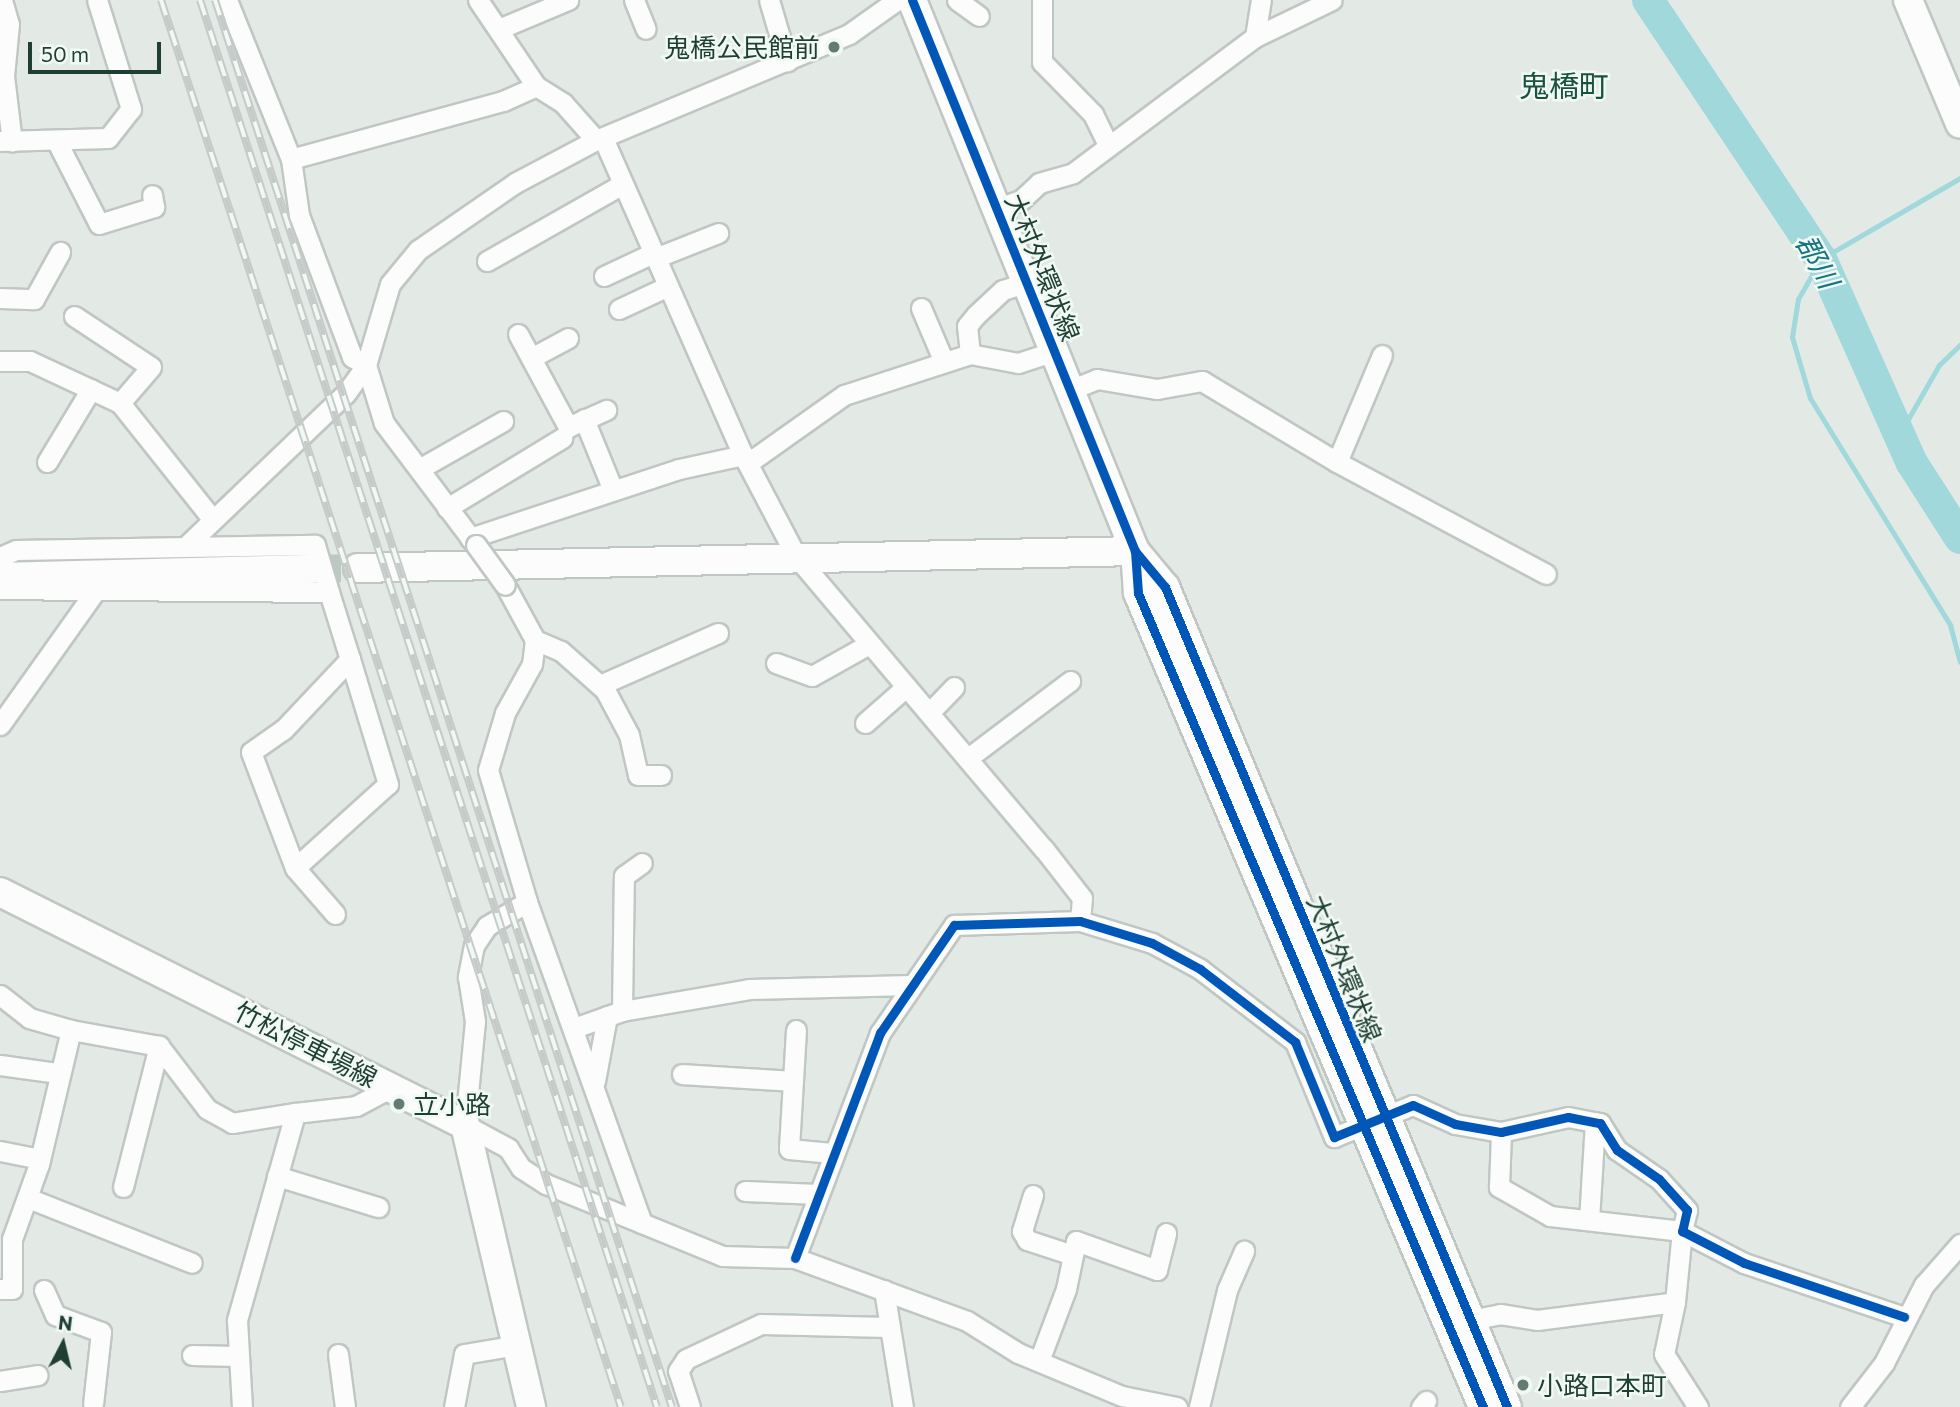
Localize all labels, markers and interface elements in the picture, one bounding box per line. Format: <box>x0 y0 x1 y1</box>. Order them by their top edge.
scale bar <box>32 28 164 72</box>
place label: 鬼橋公民館前 <box>664 31 820 63</box>
marker: 鬼橋公民館前 <box>826 39 842 55</box>
text: 50 m <box>41 41 89 66</box>
district label: 鬼橋町 <box>1519 67 1609 103</box>
street label: 大村外環状線 <box>999 189 1087 345</box>
water label: 郡川 <box>1790 228 1846 294</box>
street label: 大村外環状線 <box>1301 890 1389 1046</box>
street label: 竹松停車場線 <box>229 995 383 1093</box>
place label: 立小路 <box>413 1088 491 1120</box>
marker: 立小路 <box>391 1096 407 1112</box>
north arrow <box>28 1309 98 1379</box>
text: N <box>57 1310 74 1335</box>
place label: 小路口本町 <box>1537 1369 1667 1401</box>
marker: 小路口本町 <box>1515 1377 1531 1393</box>

